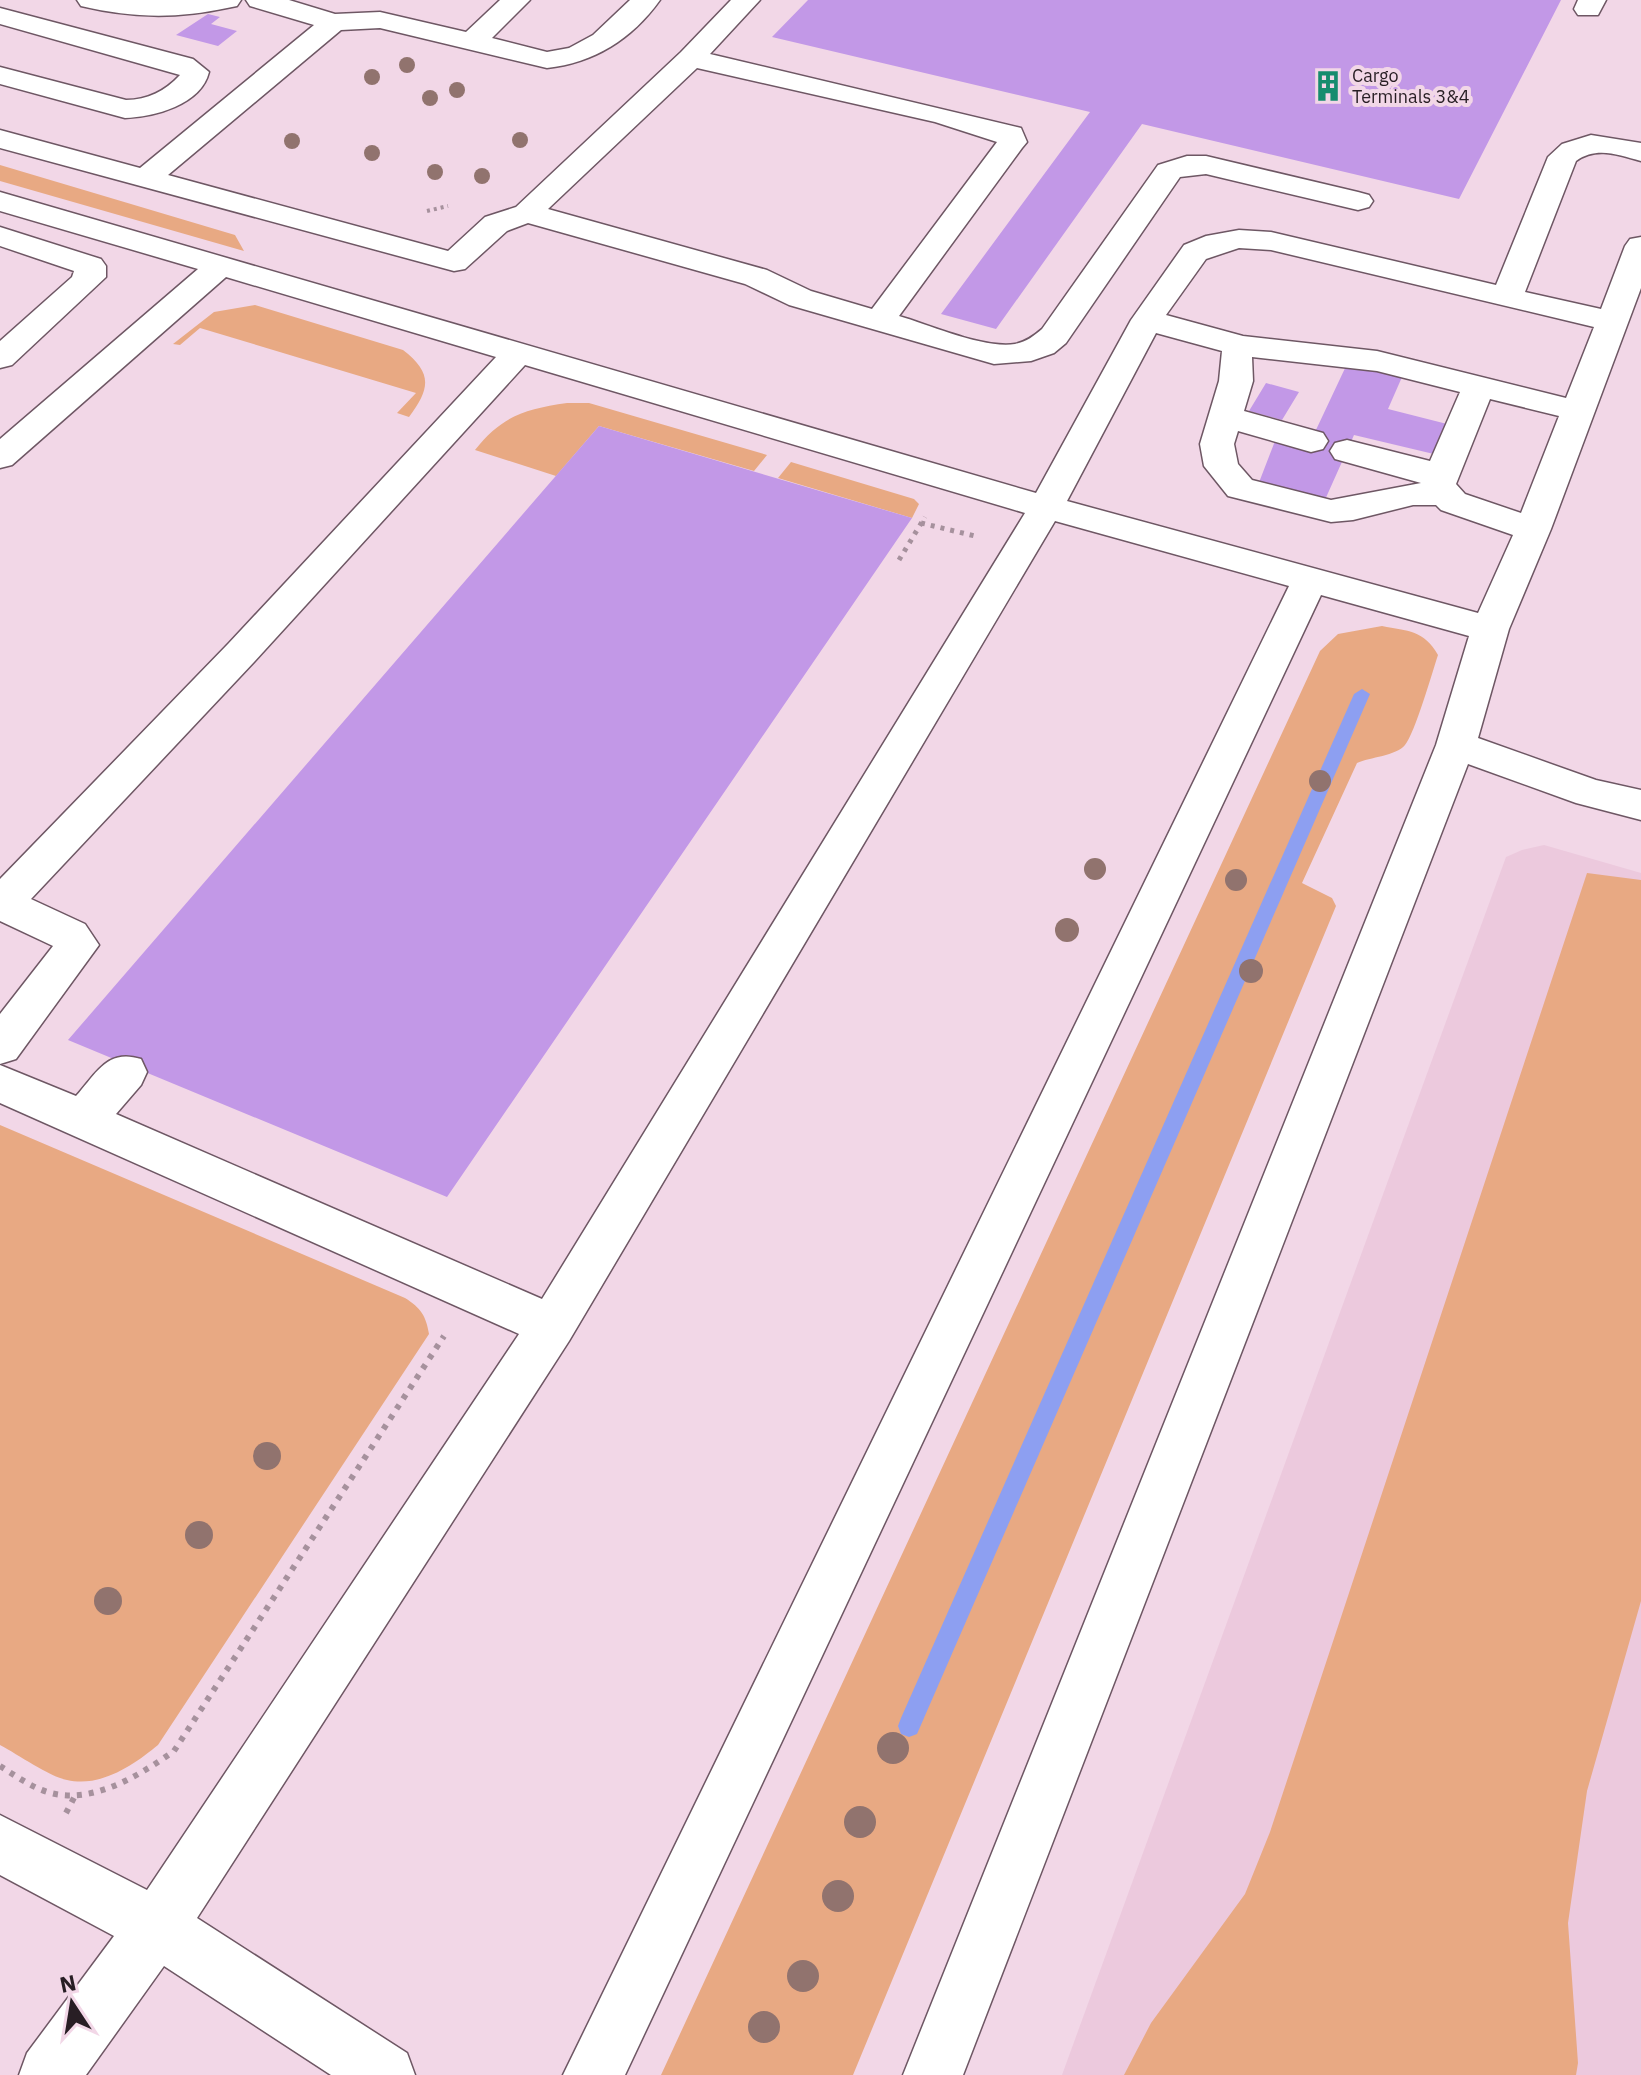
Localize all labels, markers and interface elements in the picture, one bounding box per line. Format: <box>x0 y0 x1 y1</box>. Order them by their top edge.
place label: Cargo Terminals 3&4 <box>1352 64 1470 108</box>
building icon: Cargo Terminals 3&4 <box>1311 69 1345 103</box>
north arrow <box>32 1963 112 2043</box>
text: N <box>57 1967 79 1999</box>

